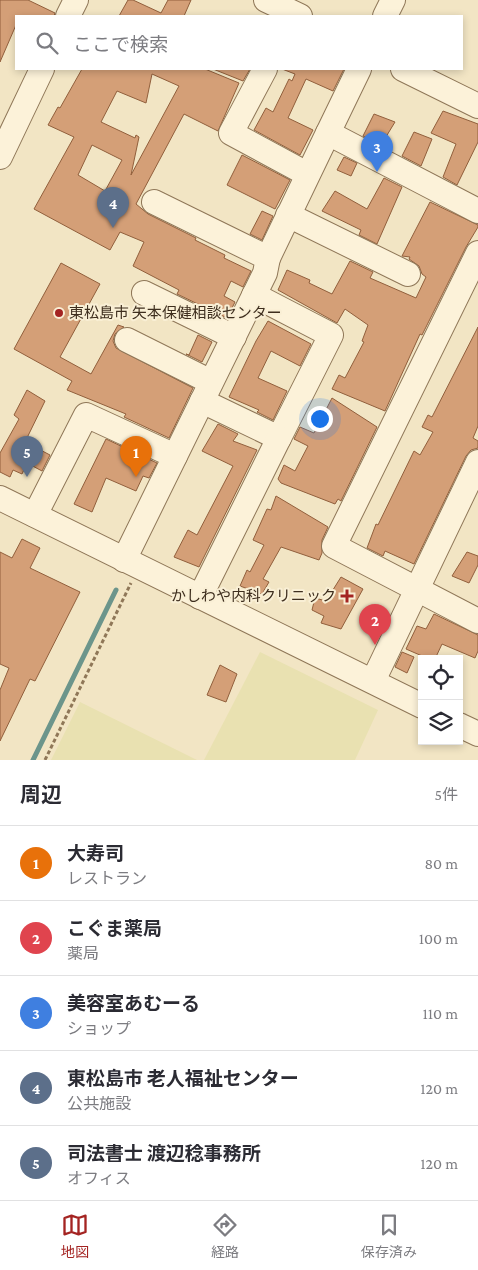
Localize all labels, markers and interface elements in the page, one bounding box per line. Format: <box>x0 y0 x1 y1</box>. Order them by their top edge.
search box <box>15 15 463 70</box>
icon: search <box>33 29 61 57</box>
text: ここで検索 <box>73 34 168 55</box>
pin: 3 <box>361 131 393 172</box>
pin: 4 <box>97 187 129 228</box>
place label: 東松島市 矢本保健相談センター <box>69 305 282 321</box>
marker: 東松島市 矢本保健相談センター <box>53 307 65 319</box>
your location <box>307 406 333 432</box>
pin: 5 <box>11 436 43 477</box>
pin: 1 <box>120 436 152 477</box>
place label: かしわや内科クリニック <box>171 588 336 604</box>
marker: かしわや内科クリニック <box>340 589 354 603</box>
pin: 2 <box>359 604 391 645</box>
map controls <box>418 655 463 745</box>
button: locate <box>418 655 463 700</box>
button: layers <box>418 700 463 745</box>
text: 周辺 <box>20 783 62 807</box>
text: 5件 <box>434 786 458 803</box>
text: 大寿司 <box>67 843 124 864</box>
text: 1 <box>33 855 39 872</box>
text: 80 m <box>424 855 458 872</box>
text: レストラン <box>67 870 147 887</box>
text: こぐま薬局 <box>67 918 162 939</box>
text: 2 <box>32 930 40 947</box>
text: 100 m <box>419 930 458 947</box>
text: 薬局 <box>67 945 99 962</box>
text: 美容室あむーる <box>67 993 200 1014</box>
text: 3 <box>32 1005 40 1022</box>
text: 110 m <box>422 1005 458 1022</box>
text: ショップ <box>67 1020 131 1037</box>
text: 東松島市 老人福祉センター <box>67 1068 299 1089</box>
text: 4 <box>32 1080 40 1097</box>
text: 120 m <box>420 1080 458 1097</box>
text: 公共施設 <box>67 1095 131 1112</box>
text: 司法書士 渡辺稔事務所 <box>67 1143 261 1164</box>
text: 5 <box>32 1155 40 1172</box>
text: 120 m <box>420 1155 458 1172</box>
text: オフィス <box>67 1170 131 1187</box>
tab: 地図 <box>61 1211 89 1261</box>
tab: 経路 <box>211 1211 239 1261</box>
tab: 保存済み <box>361 1211 417 1261</box>

